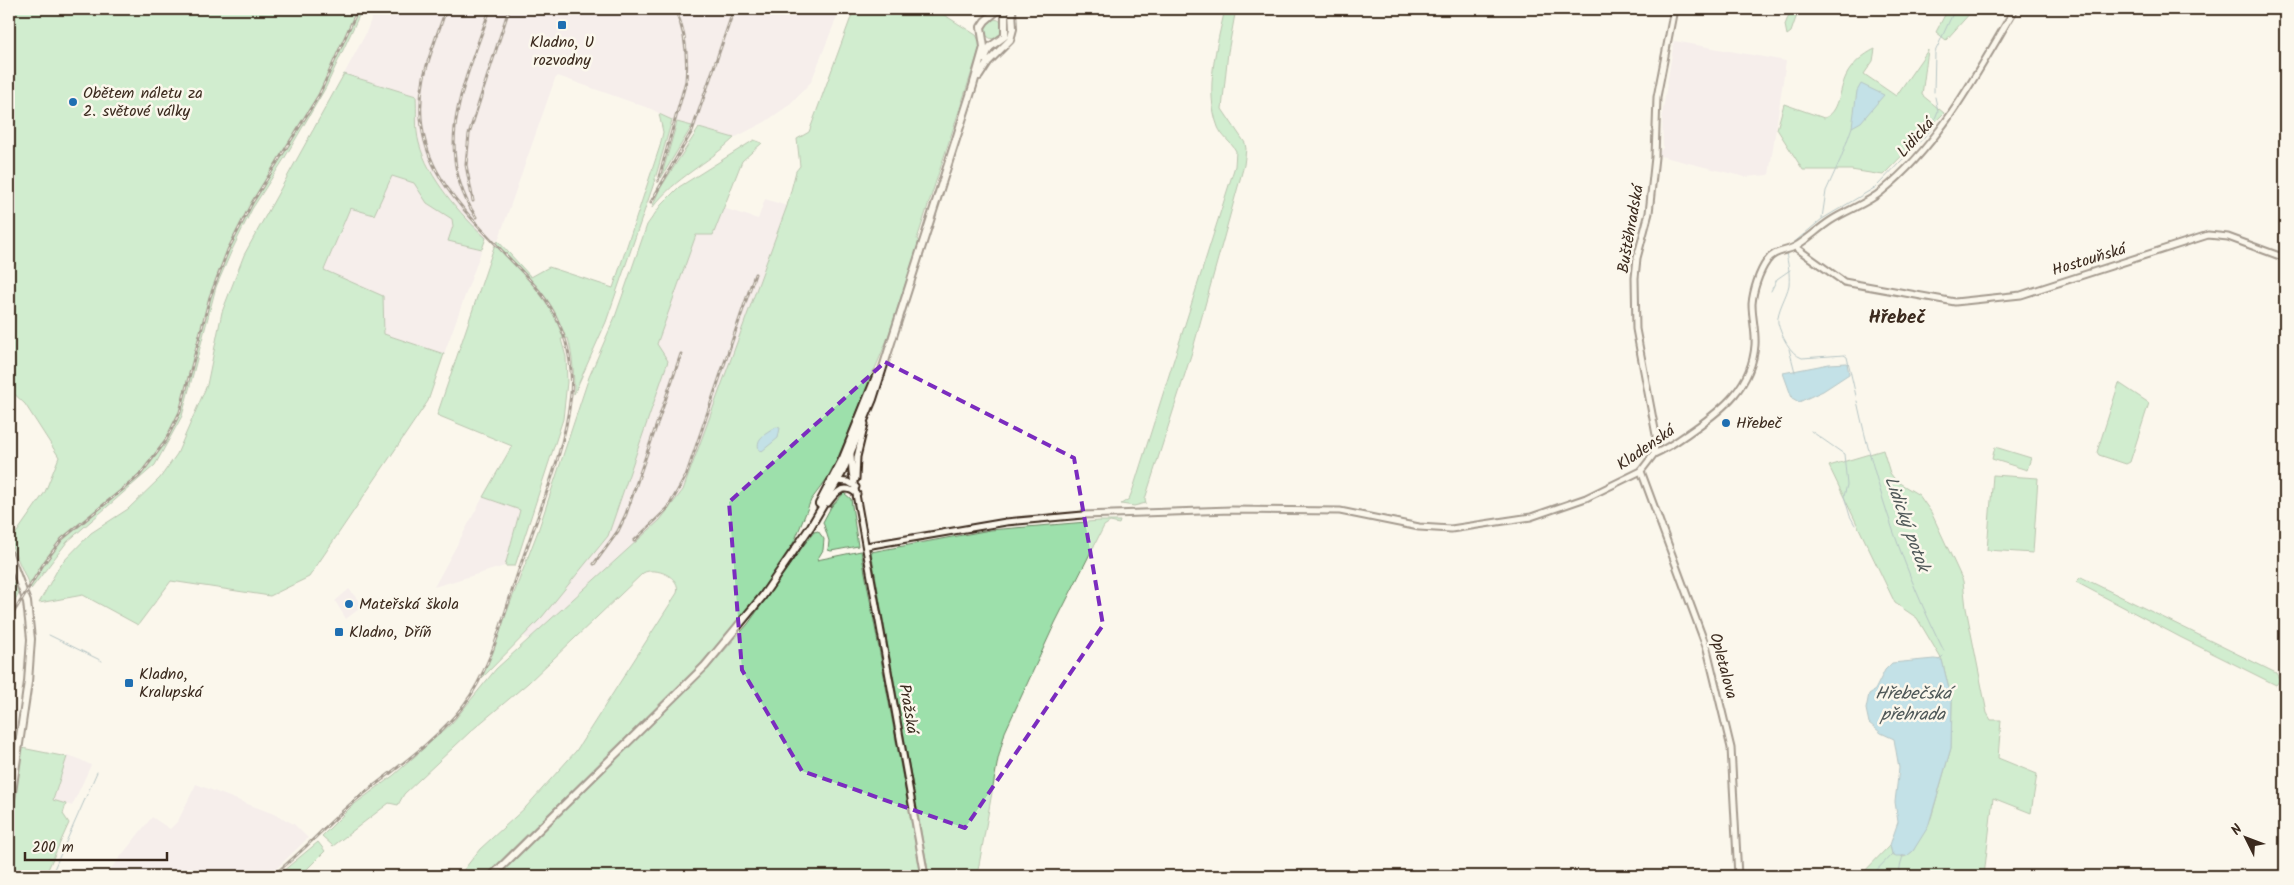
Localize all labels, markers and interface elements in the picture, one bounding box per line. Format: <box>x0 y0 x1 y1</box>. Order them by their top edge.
marker: Kladno, U rozvodny <box>556 19 568 31</box>
place label: Kladno, U rozvodny <box>530 30 595 73</box>
place label: Obětem náletu za 2. světové války <box>83 81 203 124</box>
marker: Obětem náletu za 2. světové války <box>67 96 79 108</box>
street label: Lidická <box>1891 111 1942 164</box>
street label: Buštěhradská <box>1611 182 1651 275</box>
street label: Hostouňská <box>2049 236 2131 283</box>
district label: Hřebeč <box>1868 303 1926 333</box>
place label: Hřebeč <box>1736 411 1783 436</box>
marker: Hřebeč <box>1720 417 1732 429</box>
street label: Kladenská <box>1612 418 1682 477</box>
water label: Lidický potok <box>1875 472 1938 578</box>
place label: Mateřská škola <box>359 592 459 617</box>
marker: Mateřská škola <box>343 598 355 610</box>
place label: Kladno, Dříň <box>349 620 431 645</box>
marker: Kladno, Dříň <box>333 626 345 638</box>
street label: Opletalova <box>1702 630 1744 702</box>
place label: Kladno, Kralupská <box>139 662 204 705</box>
marker: Kladno, Kralupská <box>123 677 135 689</box>
water label: Hřebečská přehrada <box>1875 680 1957 730</box>
street label: Pražská <box>891 682 925 737</box>
north arrow <box>2222 812 2272 862</box>
text: N <box>2226 819 2248 841</box>
scale bar <box>25 830 168 862</box>
text: 200 m <box>32 836 74 860</box>

